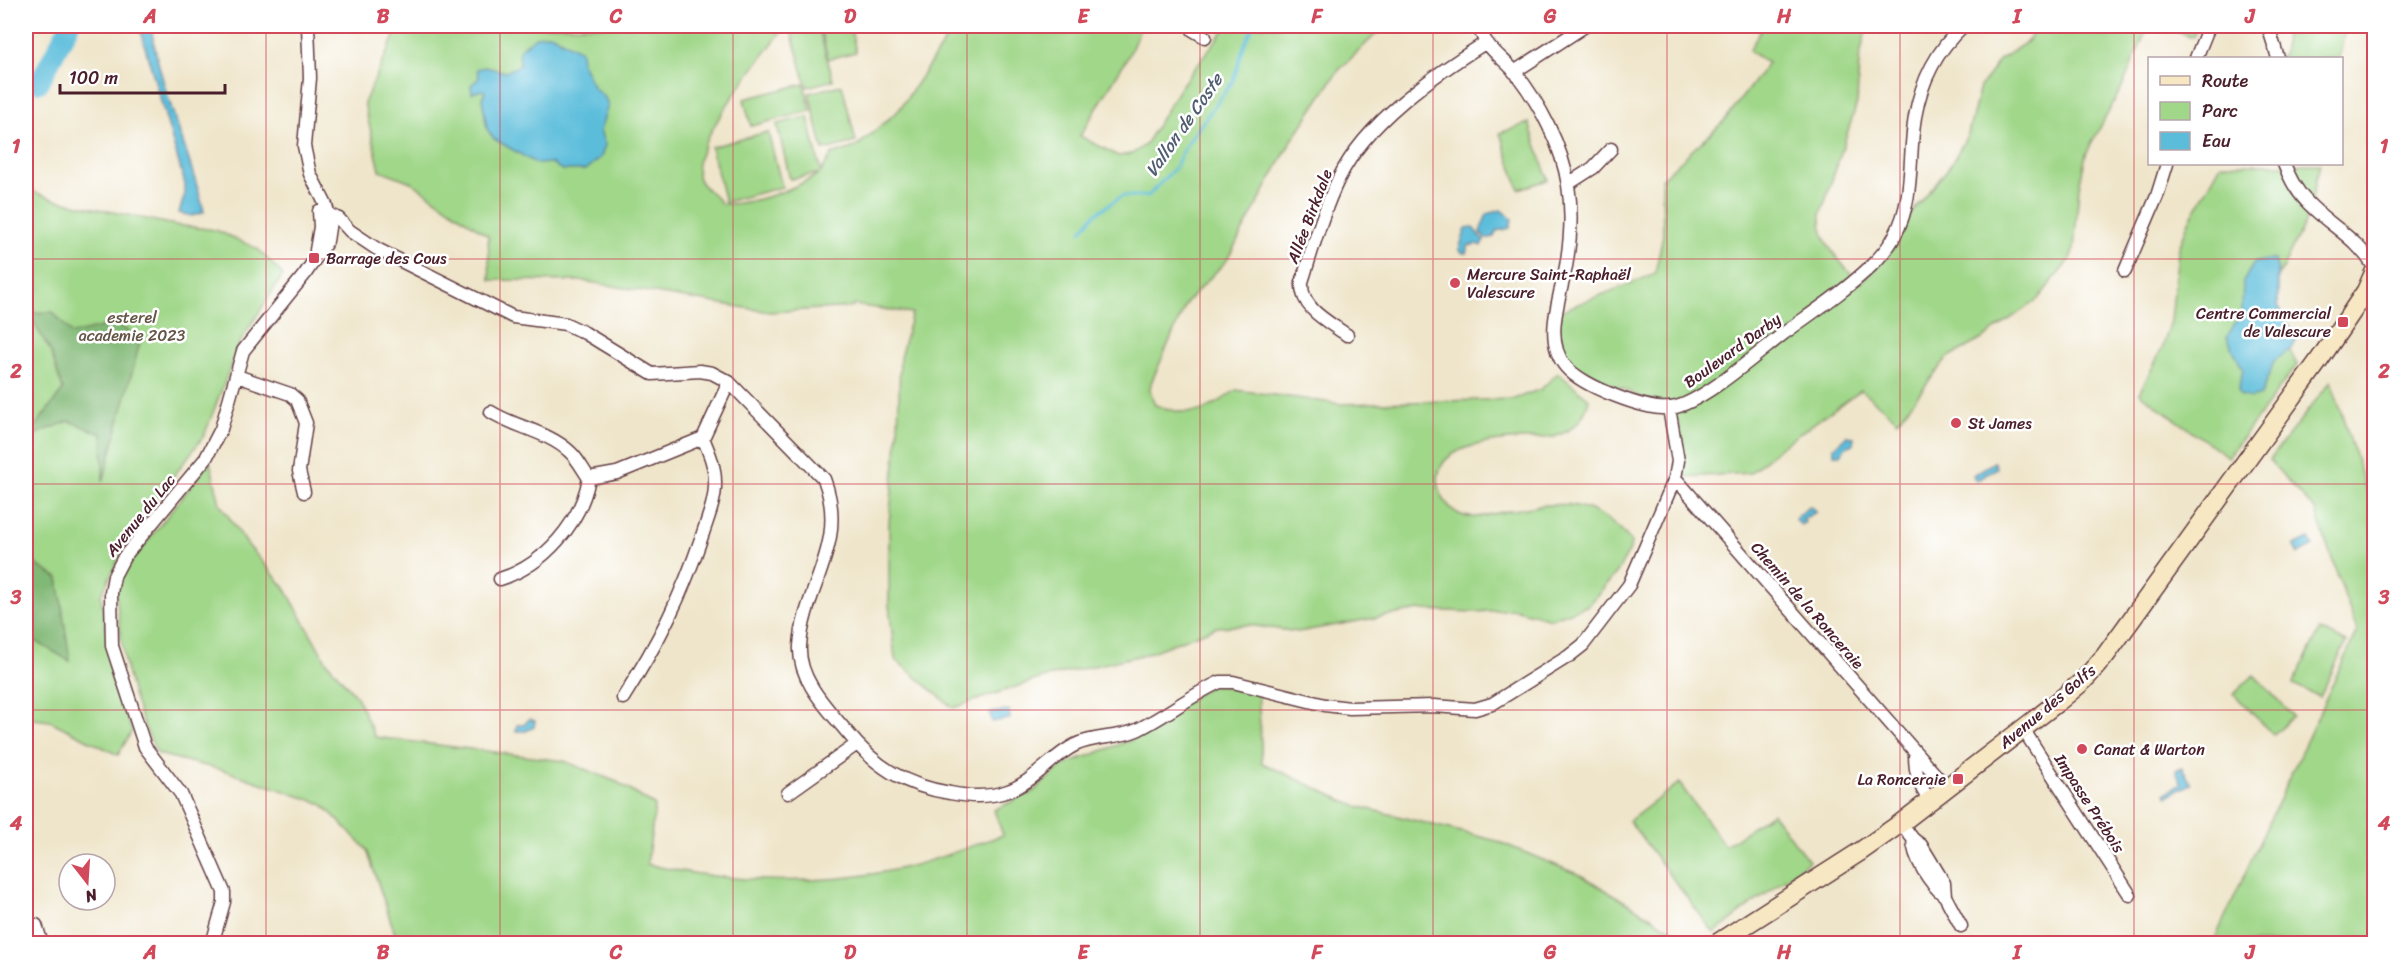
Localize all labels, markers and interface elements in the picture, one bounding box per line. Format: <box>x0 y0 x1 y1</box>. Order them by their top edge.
text: A <box>142 0 157 34</box>
text: B <box>377 0 390 34</box>
text: C <box>609 0 623 34</box>
text: D <box>844 0 857 34</box>
text: E <box>1077 0 1090 34</box>
text: F <box>1311 0 1324 34</box>
text: G <box>1543 0 1557 34</box>
text: H <box>1776 0 1792 34</box>
text: I <box>2012 0 2023 34</box>
text: J <box>2244 0 2256 34</box>
scale bar <box>60 57 225 95</box>
legend <box>2148 57 2343 165</box>
text: 100 m <box>69 62 118 94</box>
water label: Vallon de Coste <box>1136 65 1233 183</box>
text: Route <box>2202 65 2249 97</box>
text: Parc <box>2202 95 2238 127</box>
text: Eau <box>2202 125 2231 157</box>
text: 1 <box>12 129 21 164</box>
text: 1 <box>2380 129 2389 164</box>
street label: Allée Birkdale <box>1278 165 1341 269</box>
place label: Barrage des Cous <box>326 244 447 273</box>
marker: Barrage des Cous <box>307 251 321 265</box>
place label: Mercure Saint-Raphaël Valescure <box>1467 260 1631 307</box>
marker: Mercure Saint-Raphaël Valescure <box>1448 276 1462 290</box>
place label: Centre Commercial de Valescure <box>2196 299 2331 346</box>
park label: esterel academie 2023 <box>79 303 186 350</box>
street label: Boulevard Darby <box>1677 305 1788 396</box>
marker: Centre Commercial de Valescure <box>2336 315 2350 329</box>
text: 2 <box>9 354 22 389</box>
text: 2 <box>2377 354 2390 389</box>
place label: St James <box>1968 409 2032 438</box>
marker: St James <box>1949 416 1963 430</box>
street label: Avenue du Lac <box>97 467 183 564</box>
street label: Chemin de la Ronceraie <box>1743 535 1872 676</box>
text: 3 <box>10 580 22 615</box>
text: 3 <box>2378 580 2390 615</box>
street label: Avenue des Golfs <box>1991 656 2103 757</box>
place label: Canat & Warton <box>2094 735 2205 764</box>
marker: Canat & Warton <box>2075 742 2089 756</box>
street label: Impasse Prébois <box>2046 747 2133 860</box>
place label: La Ronceraie <box>1858 765 1946 794</box>
marker: La Ronceraie <box>1951 772 1965 786</box>
text: 4 <box>9 806 23 841</box>
text: 4 <box>2377 806 2391 841</box>
north arrow <box>57 852 117 912</box>
text: N <box>81 880 102 912</box>
text: A <box>142 935 157 969</box>
text: B <box>377 935 390 969</box>
text: C <box>609 935 623 969</box>
text: D <box>844 935 857 969</box>
text: E <box>1077 935 1090 969</box>
text: F <box>1311 935 1324 969</box>
text: G <box>1543 935 1557 969</box>
text: H <box>1776 935 1792 969</box>
text: I <box>2012 935 2023 969</box>
text: J <box>2244 935 2256 969</box>

